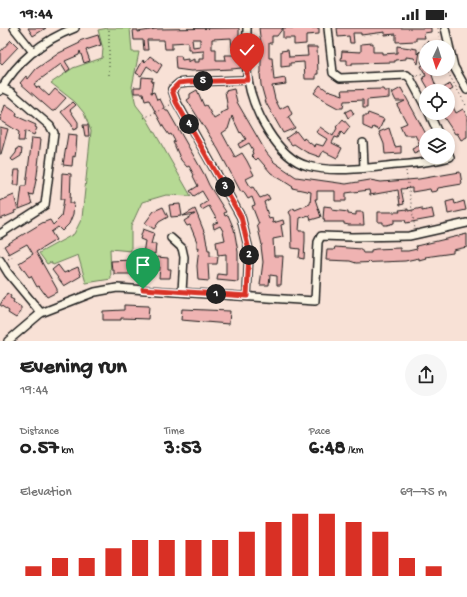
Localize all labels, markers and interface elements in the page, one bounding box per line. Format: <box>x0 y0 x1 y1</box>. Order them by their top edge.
text: 19:44 <box>20 5 52 23</box>
pin <box>230 33 264 74</box>
icon: check <box>236 39 258 61</box>
north arrow <box>419 40 455 76</box>
map controls <box>419 40 455 164</box>
pin: 5 <box>193 71 213 91</box>
text: 5 <box>200 75 206 87</box>
button: locate <box>419 84 455 120</box>
pin: 4 <box>179 114 199 134</box>
text: 4 <box>186 118 192 130</box>
button: layers <box>419 128 455 164</box>
pin: 3 <box>215 177 235 197</box>
text: 3 <box>222 181 228 193</box>
pin: 2 <box>239 245 259 265</box>
pin <box>126 248 160 289</box>
text: 2 <box>246 249 252 261</box>
icon: arrive <box>132 254 154 276</box>
pin: 1 <box>206 284 226 304</box>
text: 1 <box>214 288 218 300</box>
button: share <box>405 354 447 396</box>
text: Evening run <box>20 355 127 381</box>
text: 19:44 <box>20 383 48 398</box>
text: Distance <box>20 426 59 438</box>
text: Time <box>164 426 184 438</box>
text: Pace <box>309 426 330 438</box>
text: 0.57 <box>20 438 59 461</box>
text: 3:53 <box>164 438 202 461</box>
text: 6:48 <box>309 438 346 461</box>
text: km <box>59 445 74 457</box>
text: /km <box>346 445 363 457</box>
text: Elevation <box>20 485 72 500</box>
text: 69–75 m <box>400 485 447 500</box>

